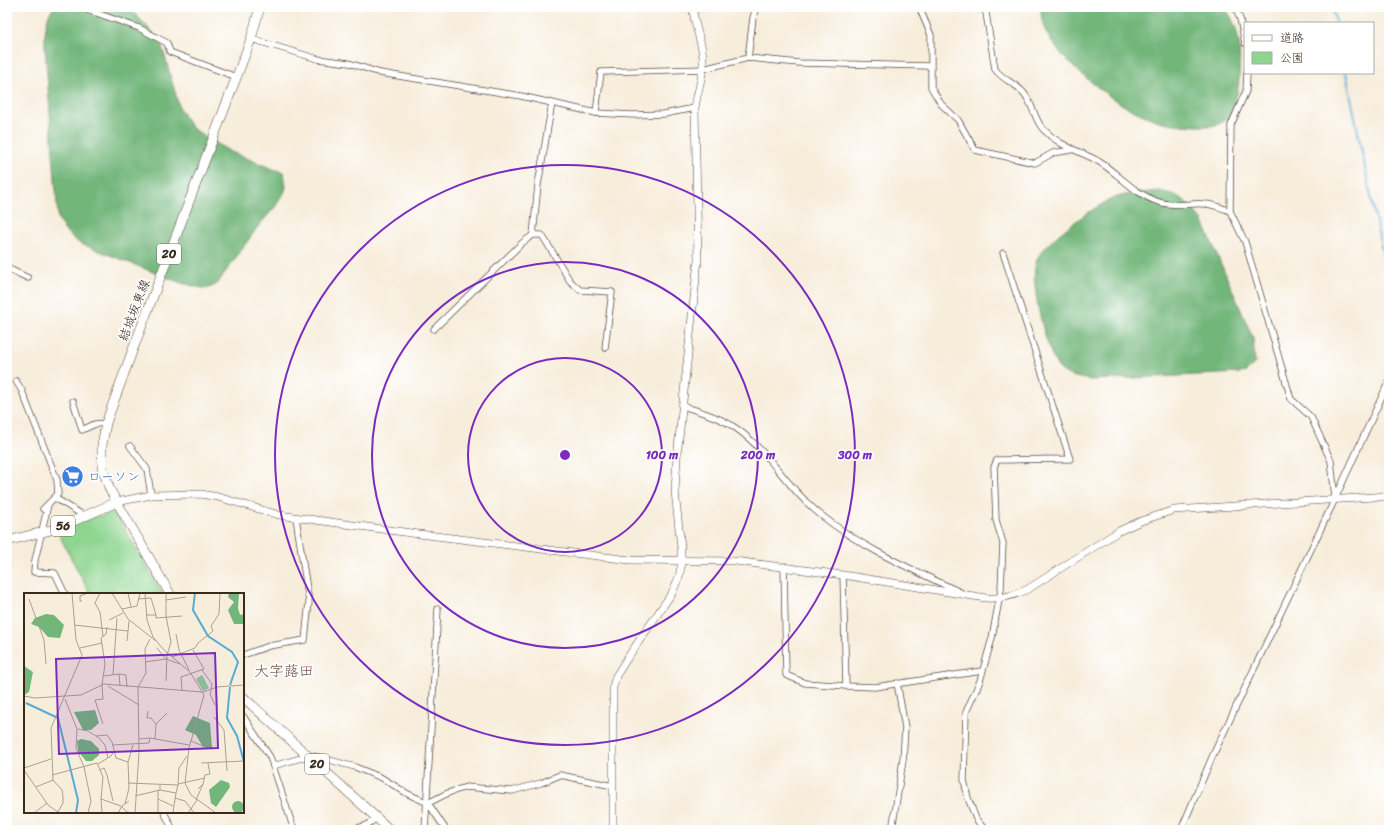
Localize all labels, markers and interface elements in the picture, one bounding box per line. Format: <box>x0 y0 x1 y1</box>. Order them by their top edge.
legend <box>1244 22 1374 74</box>
text: 道路 <box>1280 27 1304 49</box>
text: 公園 <box>1280 47 1304 69</box>
road number: 20 <box>157 244 181 264</box>
street label: 結城坂東線 <box>112 275 157 344</box>
text: 100 m <box>646 444 679 466</box>
text: 200 m <box>740 444 776 466</box>
text: 300 m <box>837 444 873 466</box>
centre of rings <box>558 448 572 462</box>
supermarket icon: ローソン <box>60 463 86 489</box>
place label: ローソン <box>88 465 140 488</box>
road number: 56 <box>51 516 75 536</box>
inset map <box>24 593 244 813</box>
district label: 大字蕗田 <box>254 658 314 684</box>
road number: 20 <box>305 754 329 774</box>

